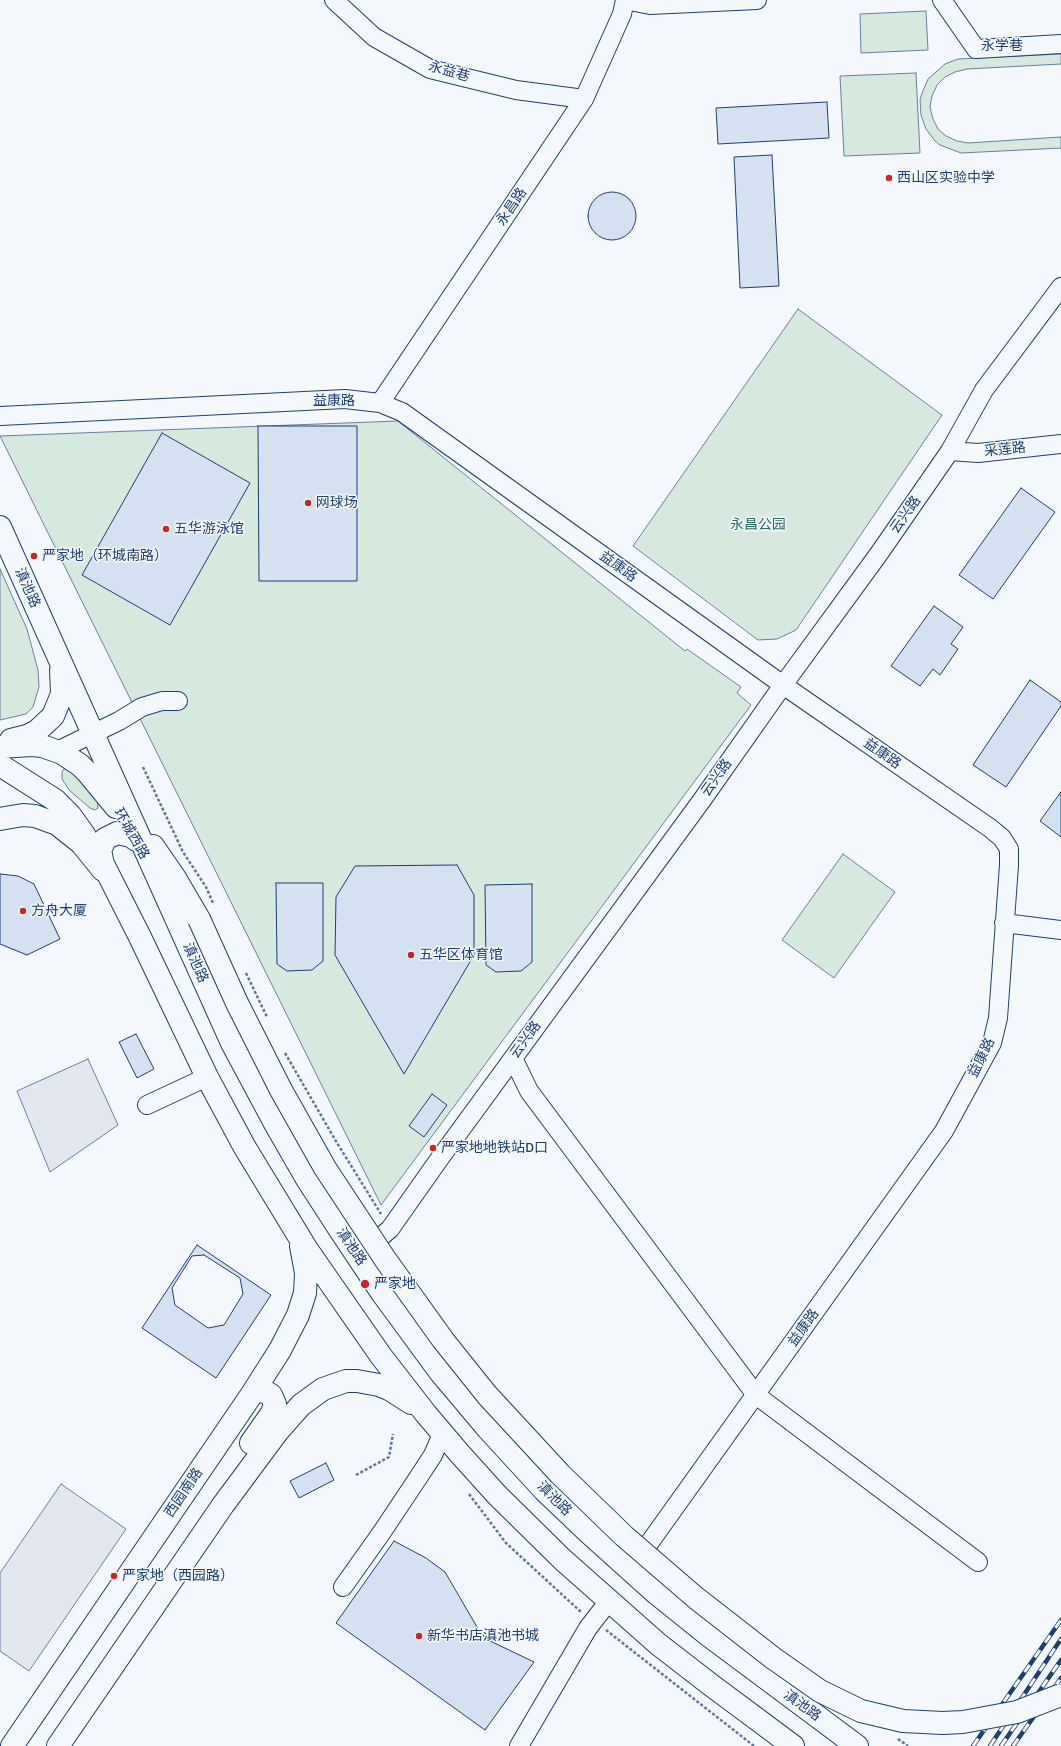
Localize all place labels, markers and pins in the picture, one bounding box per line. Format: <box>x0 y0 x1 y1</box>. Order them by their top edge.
place label: 西山区实验中学 <box>897 170 995 186</box>
marker: 西山区实验中学 <box>884 173 894 183</box>
place label: 网球场 <box>316 495 358 511</box>
marker: 网球场 <box>303 498 313 508</box>
place label: 五华游泳馆 <box>174 521 244 537</box>
marker: 五华游泳馆 <box>161 524 171 534</box>
place label: 严家地（环城南路） <box>42 548 168 564</box>
marker: 严家地（环城南路） <box>29 551 39 561</box>
place label: 方舟大厦 <box>31 903 87 919</box>
marker: 方舟大厦 <box>18 906 28 916</box>
place label: 五华区体育馆 <box>419 947 503 963</box>
marker: 五华区体育馆 <box>406 950 416 960</box>
place label: 严家地地铁站D口 <box>441 1140 548 1156</box>
marker: 严家地地铁站D口 <box>428 1143 438 1153</box>
place label: 严家地 <box>374 1276 416 1292</box>
marker: 严家地 <box>359 1278 371 1290</box>
place label: 严家地（西园路） <box>122 1568 234 1584</box>
marker: 严家地（西园路） <box>109 1571 119 1581</box>
place label: 新华书店滇池书城 <box>427 1628 539 1644</box>
marker: 新华书店滇池书城 <box>414 1631 424 1641</box>

